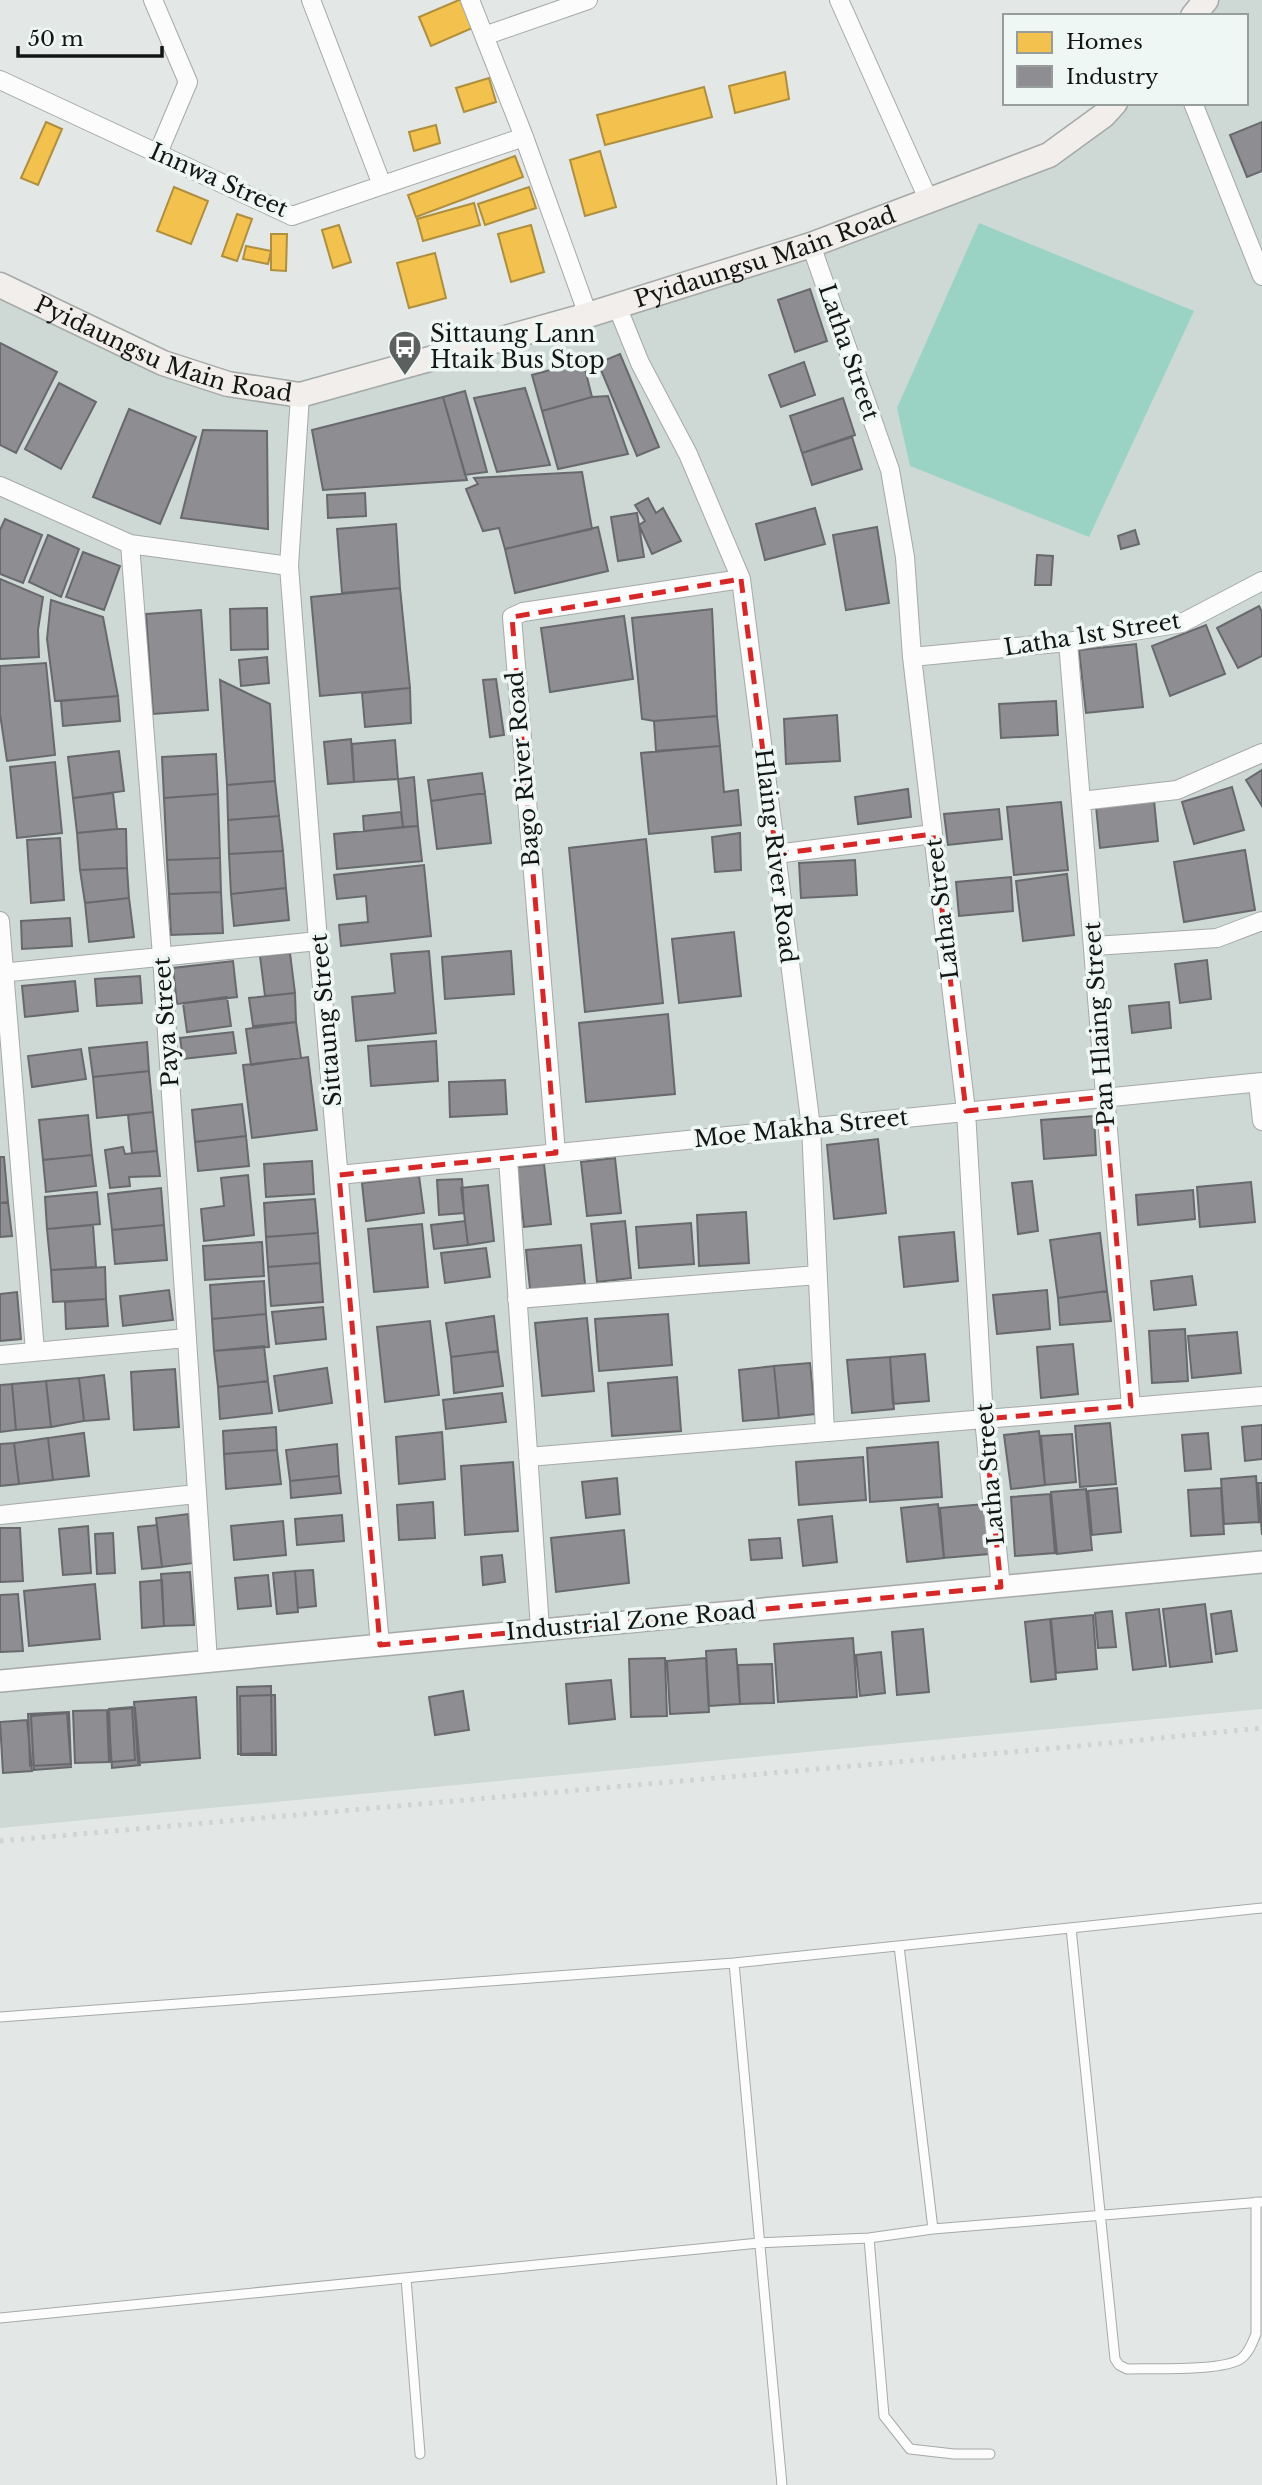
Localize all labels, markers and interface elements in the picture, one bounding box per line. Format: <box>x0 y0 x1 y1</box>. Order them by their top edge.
scale bar <box>18 14 161 58</box>
legend <box>1003 14 1248 105</box>
text: 50 m <box>28 26 84 52</box>
text: Homes <box>1066 29 1143 55</box>
text: Industry <box>1066 64 1159 90</box>
street label: Innwa Street <box>146 137 293 223</box>
street label: Pyidaungsu Main Road <box>631 200 899 314</box>
street label: Latha Street <box>813 280 885 424</box>
street label: Pyidaungsu Main Road <box>30 290 294 408</box>
place label: Sittaung Lann Htaik Bus Stop <box>430 320 605 374</box>
bus stop icon: Sittaung Lann Htaik Bus Stop <box>386 328 424 377</box>
street label: Latha 1st Street <box>1002 606 1183 662</box>
street label: Bago River Road <box>500 670 546 868</box>
street label: Hlaing River Road <box>749 747 803 965</box>
street label: Latha Street <box>919 836 965 981</box>
street label: Pan Hlaing Street <box>1078 920 1120 1127</box>
street label: Sittaung Street <box>304 932 348 1108</box>
street label: Paya Street <box>147 956 185 1088</box>
street label: Moe Makha Street <box>692 1103 910 1153</box>
street label: Latha Street <box>970 1402 1010 1546</box>
street label: Industrial Zone Road <box>505 1596 757 1646</box>

